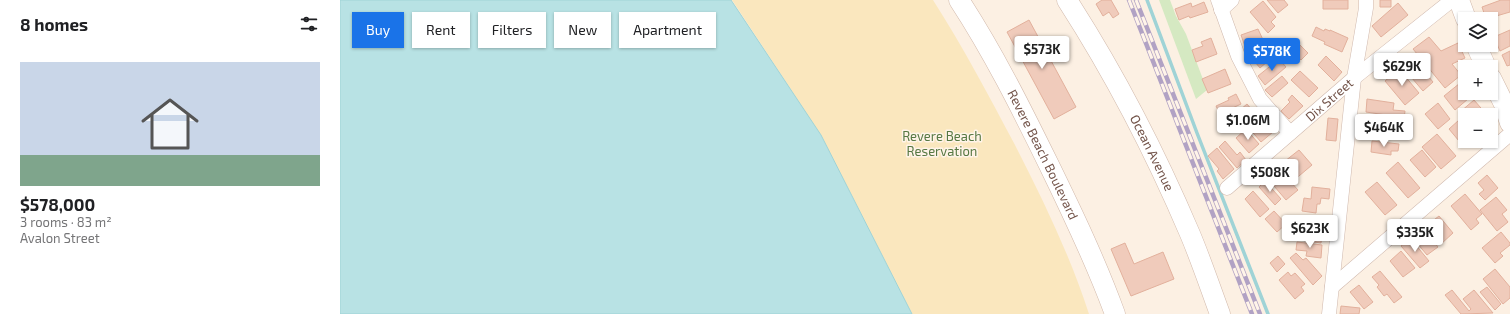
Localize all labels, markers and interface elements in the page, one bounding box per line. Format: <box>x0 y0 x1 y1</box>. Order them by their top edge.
chip: Buy <box>352 12 404 48</box>
chip: Rent <box>412 12 470 48</box>
chip: Filters <box>478 12 546 48</box>
chip: New <box>554 12 611 48</box>
chip: Apartment <box>619 12 716 48</box>
map controls <box>1458 12 1498 148</box>
button: layers <box>1458 12 1498 52</box>
icon: filters <box>298 13 320 35</box>
text: 8 homes <box>20 14 88 34</box>
pin: $573K <box>1014 36 1070 70</box>
pin: $578K <box>1244 38 1300 72</box>
text: $573K <box>1023 41 1061 57</box>
text: $578K <box>1253 43 1291 59</box>
pin: $629K <box>1374 53 1430 87</box>
text: $629K <box>1383 58 1421 74</box>
button: + <box>1458 60 1498 100</box>
street label: Dix Street <box>1302 75 1356 125</box>
street label: Revere Beach Boulevard <box>1004 87 1082 222</box>
icon: home <box>134 88 206 160</box>
pin: $1.06M <box>1215 107 1281 141</box>
button: − <box>1458 108 1498 148</box>
street label: Ocean Avenue <box>1127 112 1178 193</box>
text: $1.06M <box>1226 112 1270 128</box>
pin: $464K <box>1356 114 1412 148</box>
text: $464K <box>1364 119 1404 135</box>
park label: Revere Beach Reservation <box>902 128 982 159</box>
pin: $508K <box>1242 159 1298 193</box>
text: $508K <box>1250 164 1290 180</box>
text: $578,000 <box>20 194 95 214</box>
text: 3 rooms · 83 m² <box>20 214 112 230</box>
pin: $623K <box>1282 215 1338 249</box>
pin: $335K <box>1387 219 1443 253</box>
text: $623K <box>1291 220 1329 236</box>
text: $335K <box>1396 224 1434 240</box>
text: Avalon Street <box>20 230 100 246</box>

